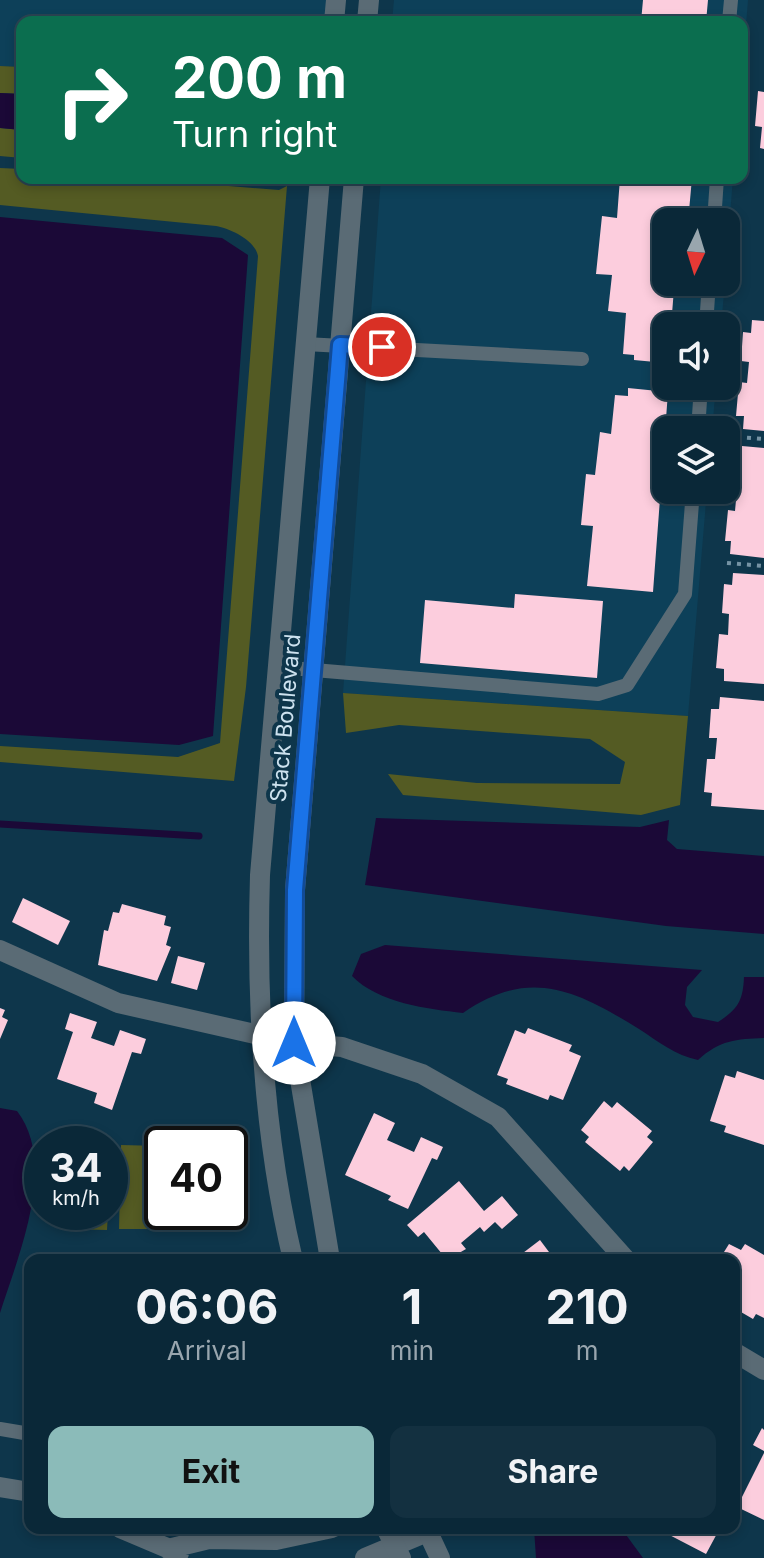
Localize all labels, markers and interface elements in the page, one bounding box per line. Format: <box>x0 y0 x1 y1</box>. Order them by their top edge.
text: 200 m <box>172 44 347 112</box>
icon: right <box>40 48 144 152</box>
text: Turn right <box>172 112 337 156</box>
north arrow <box>652 208 740 296</box>
map controls <box>652 208 740 504</box>
button: sound <box>652 312 740 400</box>
pin <box>348 313 416 381</box>
icon: arrive <box>360 325 404 369</box>
button: layers <box>652 416 740 504</box>
street label: Stack Boulevard <box>265 633 305 803</box>
position arrow <box>252 1001 336 1085</box>
speed limit sign: 40 <box>144 1126 248 1230</box>
text: 34 <box>50 1143 102 1192</box>
text: km/h <box>52 1186 100 1210</box>
text: 06:06 <box>135 1277 278 1336</box>
text: 1 <box>402 1277 422 1336</box>
text: 210 <box>545 1277 629 1336</box>
text: Arrival <box>167 1335 247 1366</box>
text: min <box>390 1335 434 1366</box>
text: m <box>576 1335 598 1366</box>
button: Exit <box>48 1426 374 1518</box>
button: Share <box>390 1426 716 1518</box>

